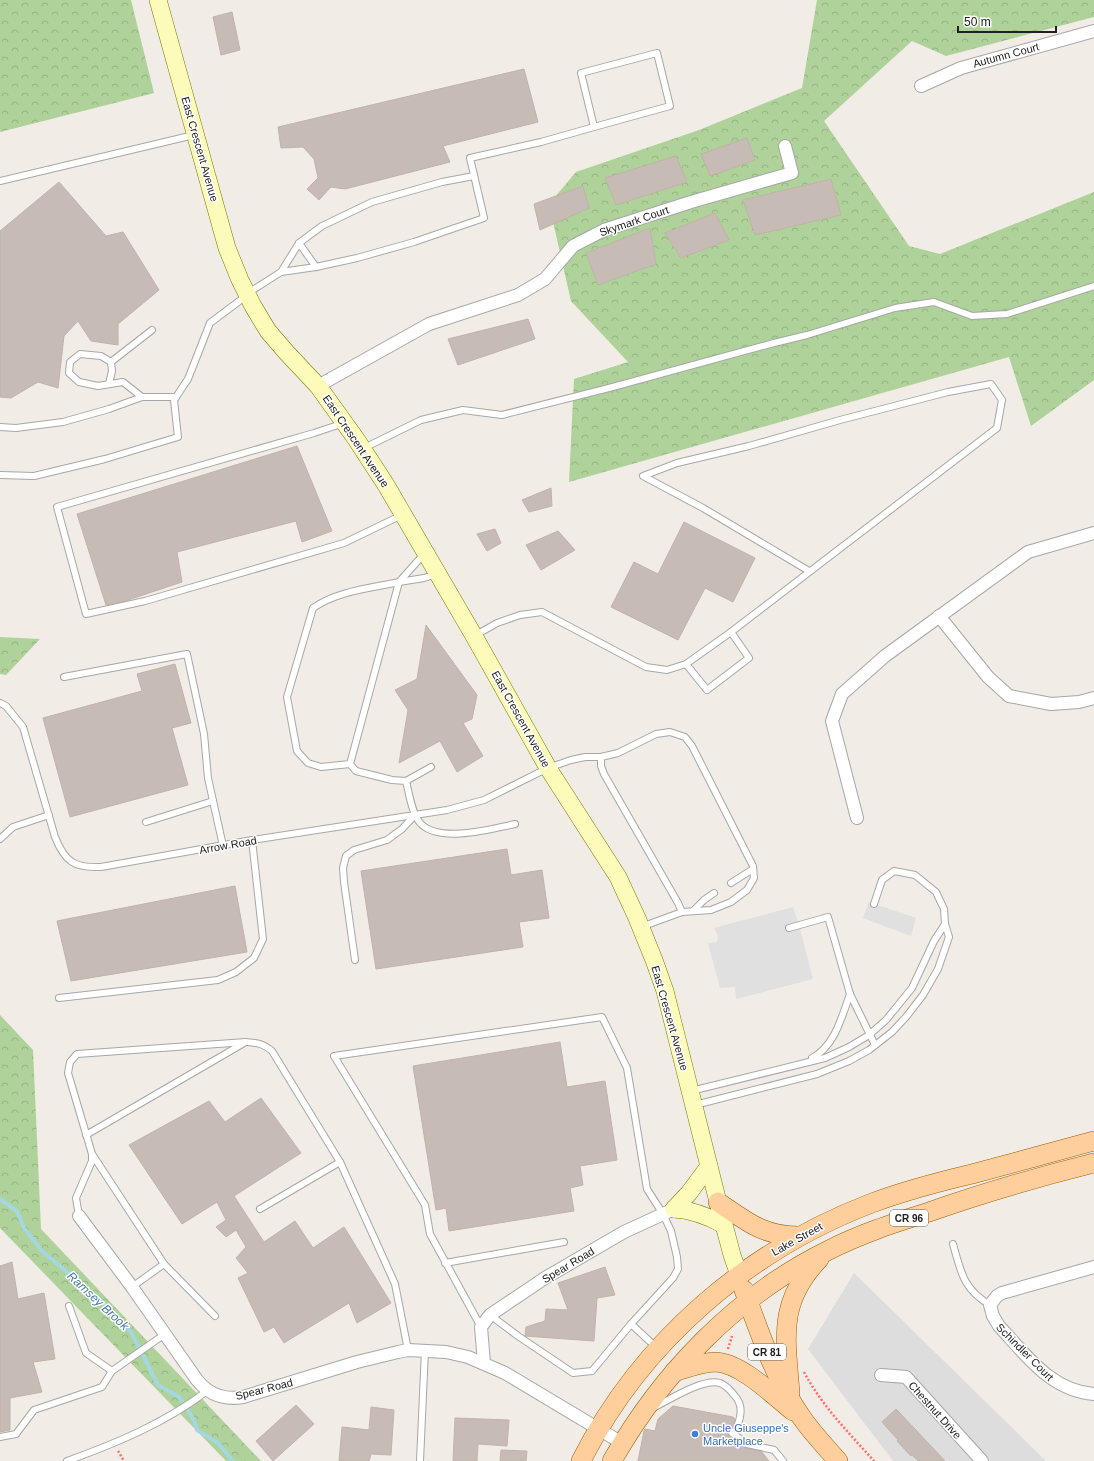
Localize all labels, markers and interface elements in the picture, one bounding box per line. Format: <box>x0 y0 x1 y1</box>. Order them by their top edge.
scale bar <box>958 8 1056 34</box>
text: 50 m <box>964 15 991 29</box>
street label: Autumn Court <box>972 40 1040 70</box>
street label: East Crescent Avenue <box>179 95 221 203</box>
street label: Skymark Court <box>598 203 670 239</box>
street label: East Crescent Avenue <box>321 393 391 489</box>
street label: East Crescent Avenue <box>489 669 553 769</box>
street label: Arrow Road <box>198 834 258 856</box>
street label: East Crescent Avenue <box>649 964 691 1072</box>
road number: CR 96 <box>890 1210 928 1226</box>
street label: Lake Street <box>769 1220 825 1258</box>
street label: Spear Road <box>540 1245 596 1285</box>
water label: Ramsey Brook <box>64 1269 132 1334</box>
street label: Schindler Court <box>994 1321 1056 1383</box>
road number: CR 81 <box>748 1344 786 1360</box>
street label: Spear Road <box>234 1376 294 1402</box>
street label: Chestnut Drive <box>906 1379 964 1441</box>
place label: Uncle Giuseppe's Marketplace <box>703 1422 789 1447</box>
marker: Uncle Giuseppe's Marketplace <box>690 1429 700 1439</box>

